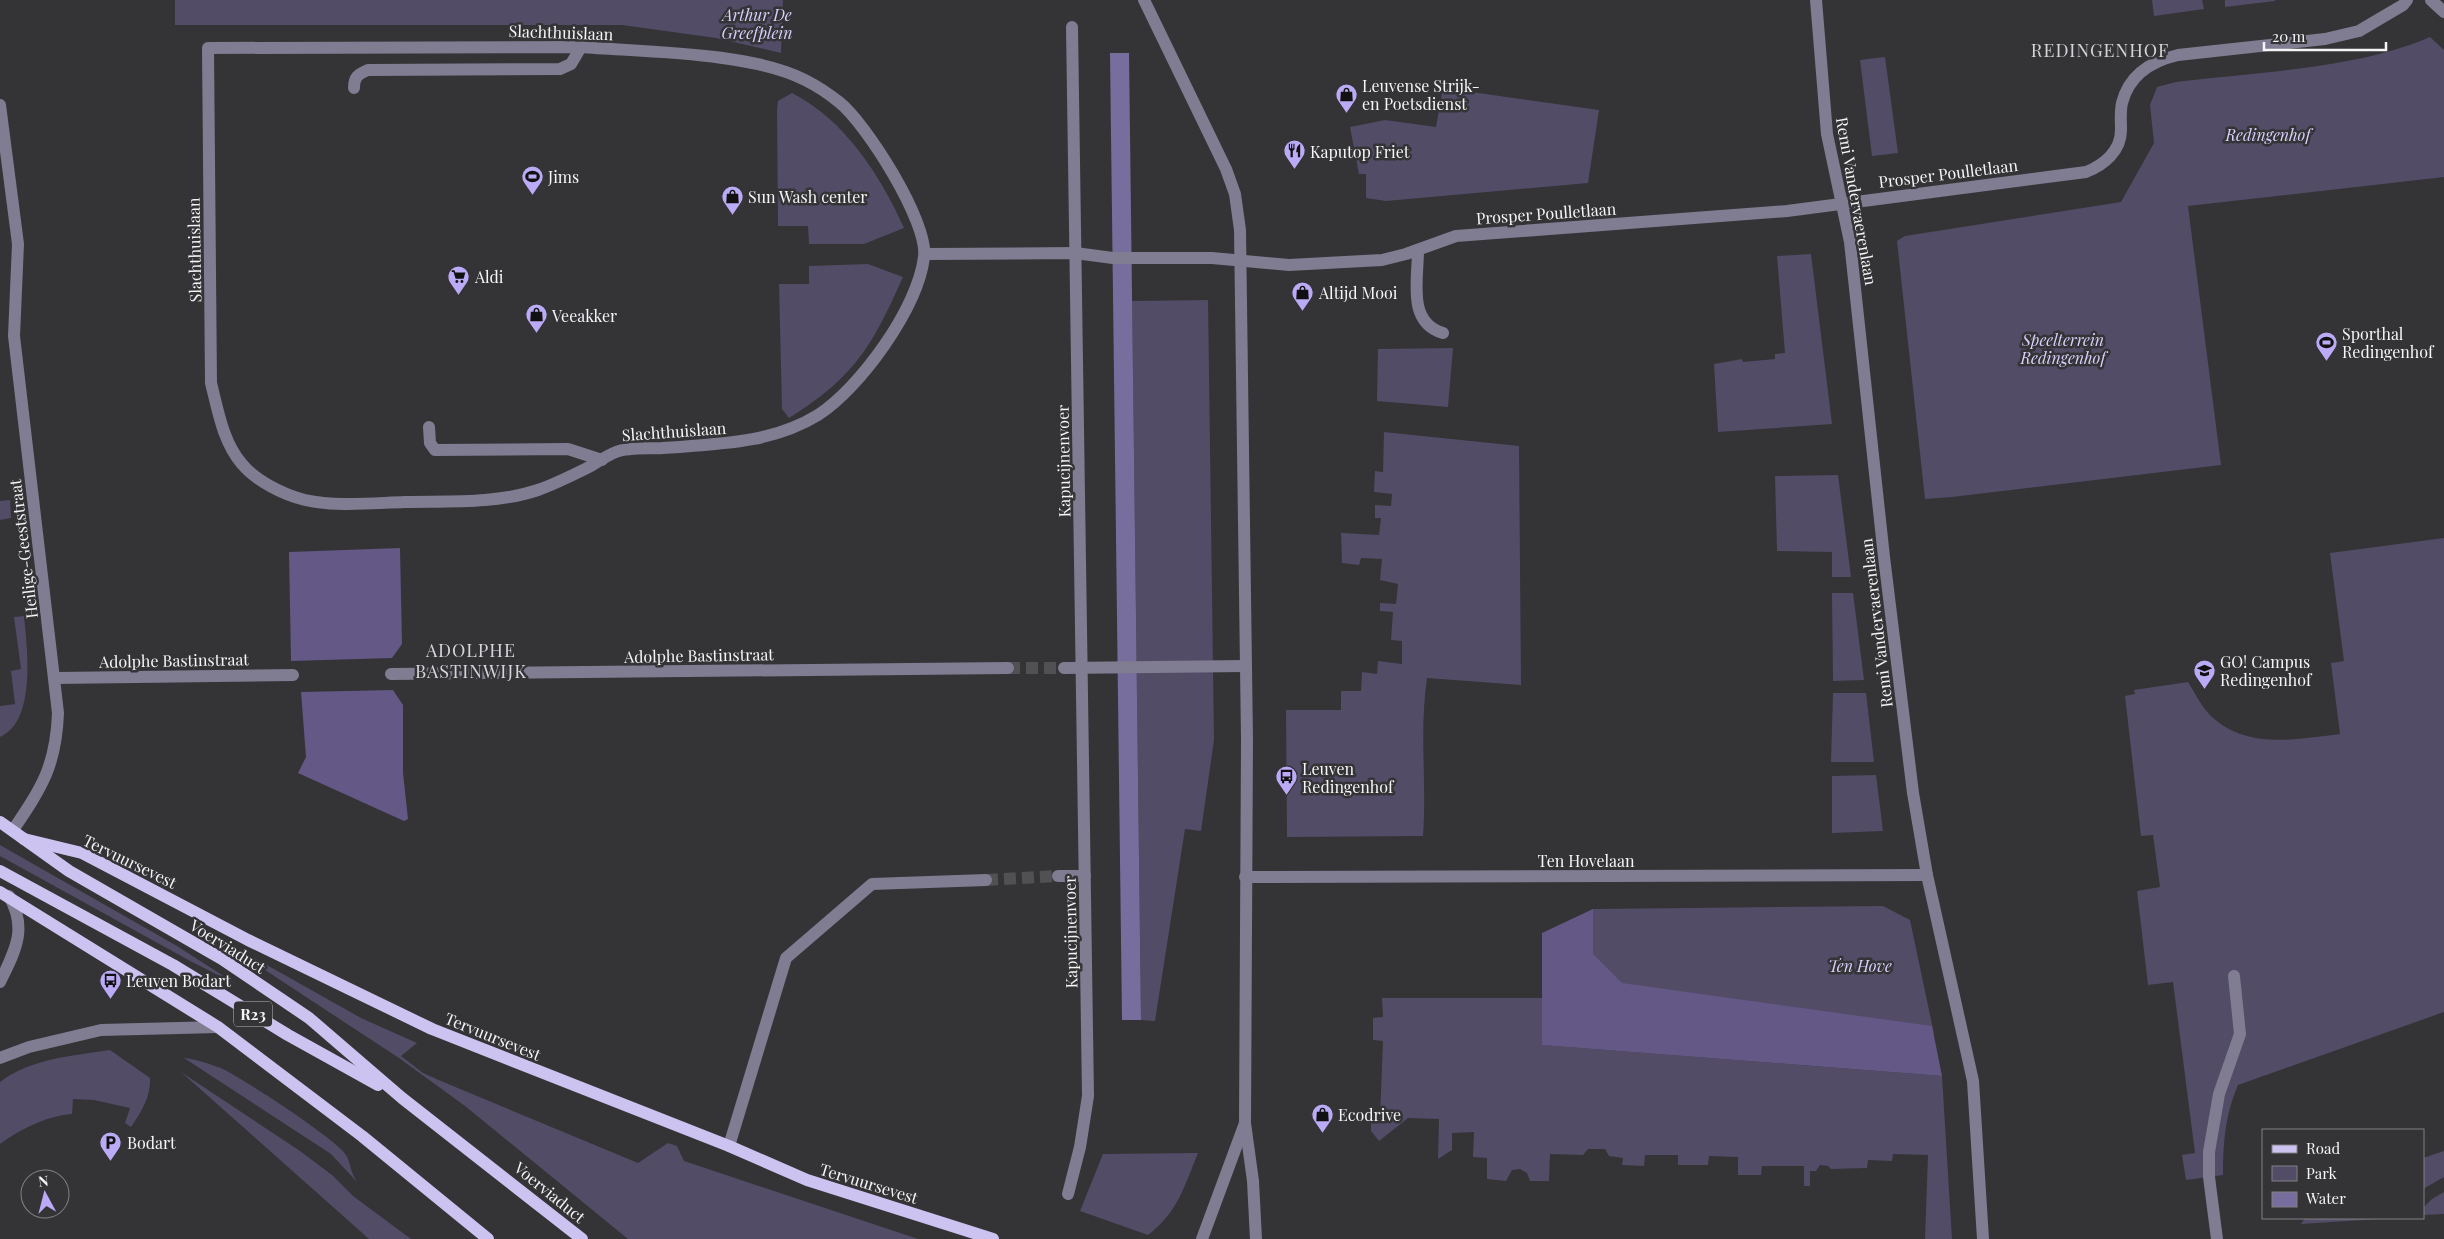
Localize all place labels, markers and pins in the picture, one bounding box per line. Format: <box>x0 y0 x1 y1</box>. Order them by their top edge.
place label: Leuvense Strijk- en Poetsdienst <box>1362 75 1480 114</box>
shop icon: Leuvense Strijk- en Poetsdienst <box>1334 82 1358 113</box>
restaurant icon: Kaputop Friet <box>1282 139 1306 170</box>
place label: Kaputop Friet <box>1310 141 1410 162</box>
sports icon: Jims <box>520 164 544 195</box>
place label: Jims <box>547 166 579 187</box>
shop icon: Sun Wash center <box>720 184 744 215</box>
place label: Sun Wash center <box>748 186 867 207</box>
supermarket icon: Aldi <box>447 264 471 295</box>
place label: Aldi <box>474 266 504 287</box>
shop icon: Altijd Mooi <box>1291 280 1315 311</box>
place label: Altijd Mooi <box>1318 282 1398 303</box>
shop icon: Veeakker <box>524 303 548 334</box>
place label: Veeakker <box>551 305 617 326</box>
place label: Sporthal Redingenhof <box>2342 323 2435 362</box>
sports icon: Sporthal Redingenhof <box>2314 330 2338 361</box>
place label: GO! Campus Redingenhof <box>2220 651 2313 690</box>
school or university icon: GO! Campus Redingenhof <box>2192 658 2216 689</box>
place label: Leuven Redingenhof <box>1302 758 1395 797</box>
bus stop icon: Leuven Redingenhof <box>1274 765 1298 796</box>
bus stop icon: Leuven Bodart <box>98 968 122 999</box>
place label: Leuven Bodart <box>126 970 231 991</box>
shop icon: Ecodrive <box>1310 1102 1334 1133</box>
place label: Ecodrive <box>1338 1104 1401 1125</box>
parking icon: Bodart <box>99 1130 123 1161</box>
place label: Bodart <box>127 1132 176 1153</box>

